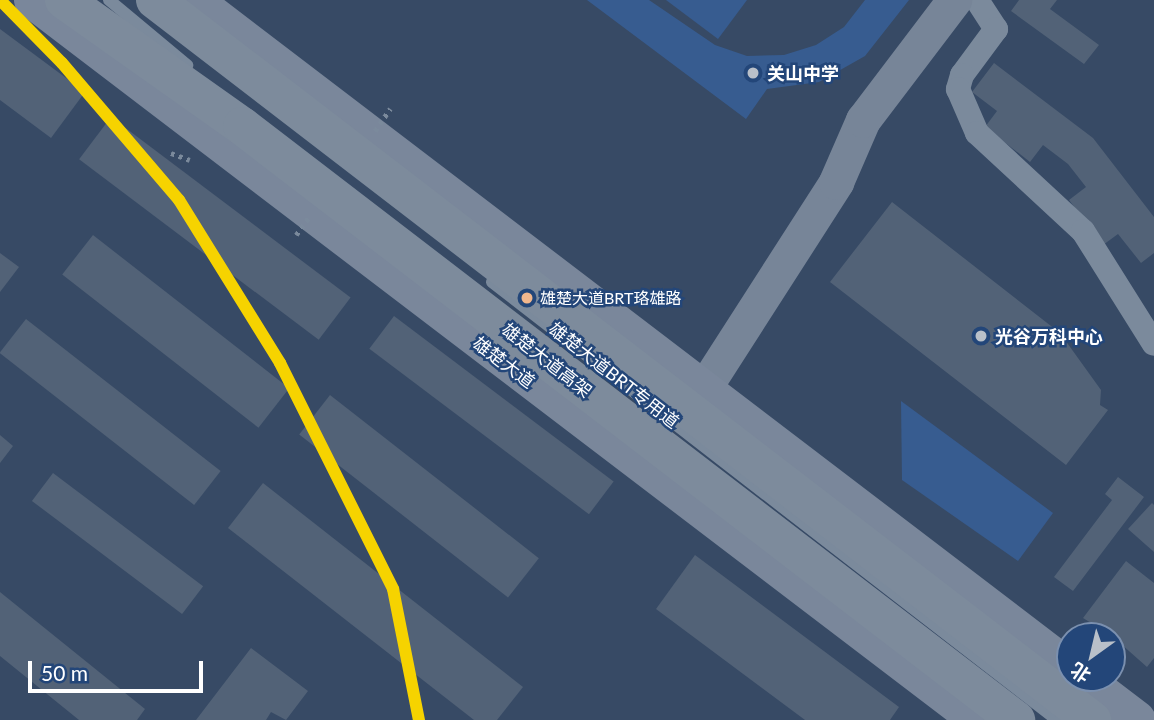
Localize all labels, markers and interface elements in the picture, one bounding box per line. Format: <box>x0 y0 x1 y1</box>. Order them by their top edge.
place label: 关山中学 <box>767 62 839 84</box>
marker: 关山中学 <box>745 65 761 81</box>
place label: 雄楚大道BRT珞雄路 <box>540 288 681 308</box>
marker: 雄楚大道BRT珞雄路 <box>520 291 534 305</box>
street label: 雄楚大道高架 <box>498 318 596 402</box>
street label: 雄楚大道BRT专用道 <box>545 318 683 432</box>
place label: 光谷万科中心 <box>995 325 1103 347</box>
marker: 光谷万科中心 <box>973 328 989 344</box>
street label: 雄楚大道 <box>469 332 539 392</box>
north arrow <box>1056 622 1126 692</box>
scale bar <box>32 646 206 690</box>
text: 北 <box>1066 658 1094 688</box>
text: 50 m <box>41 660 88 685</box>

